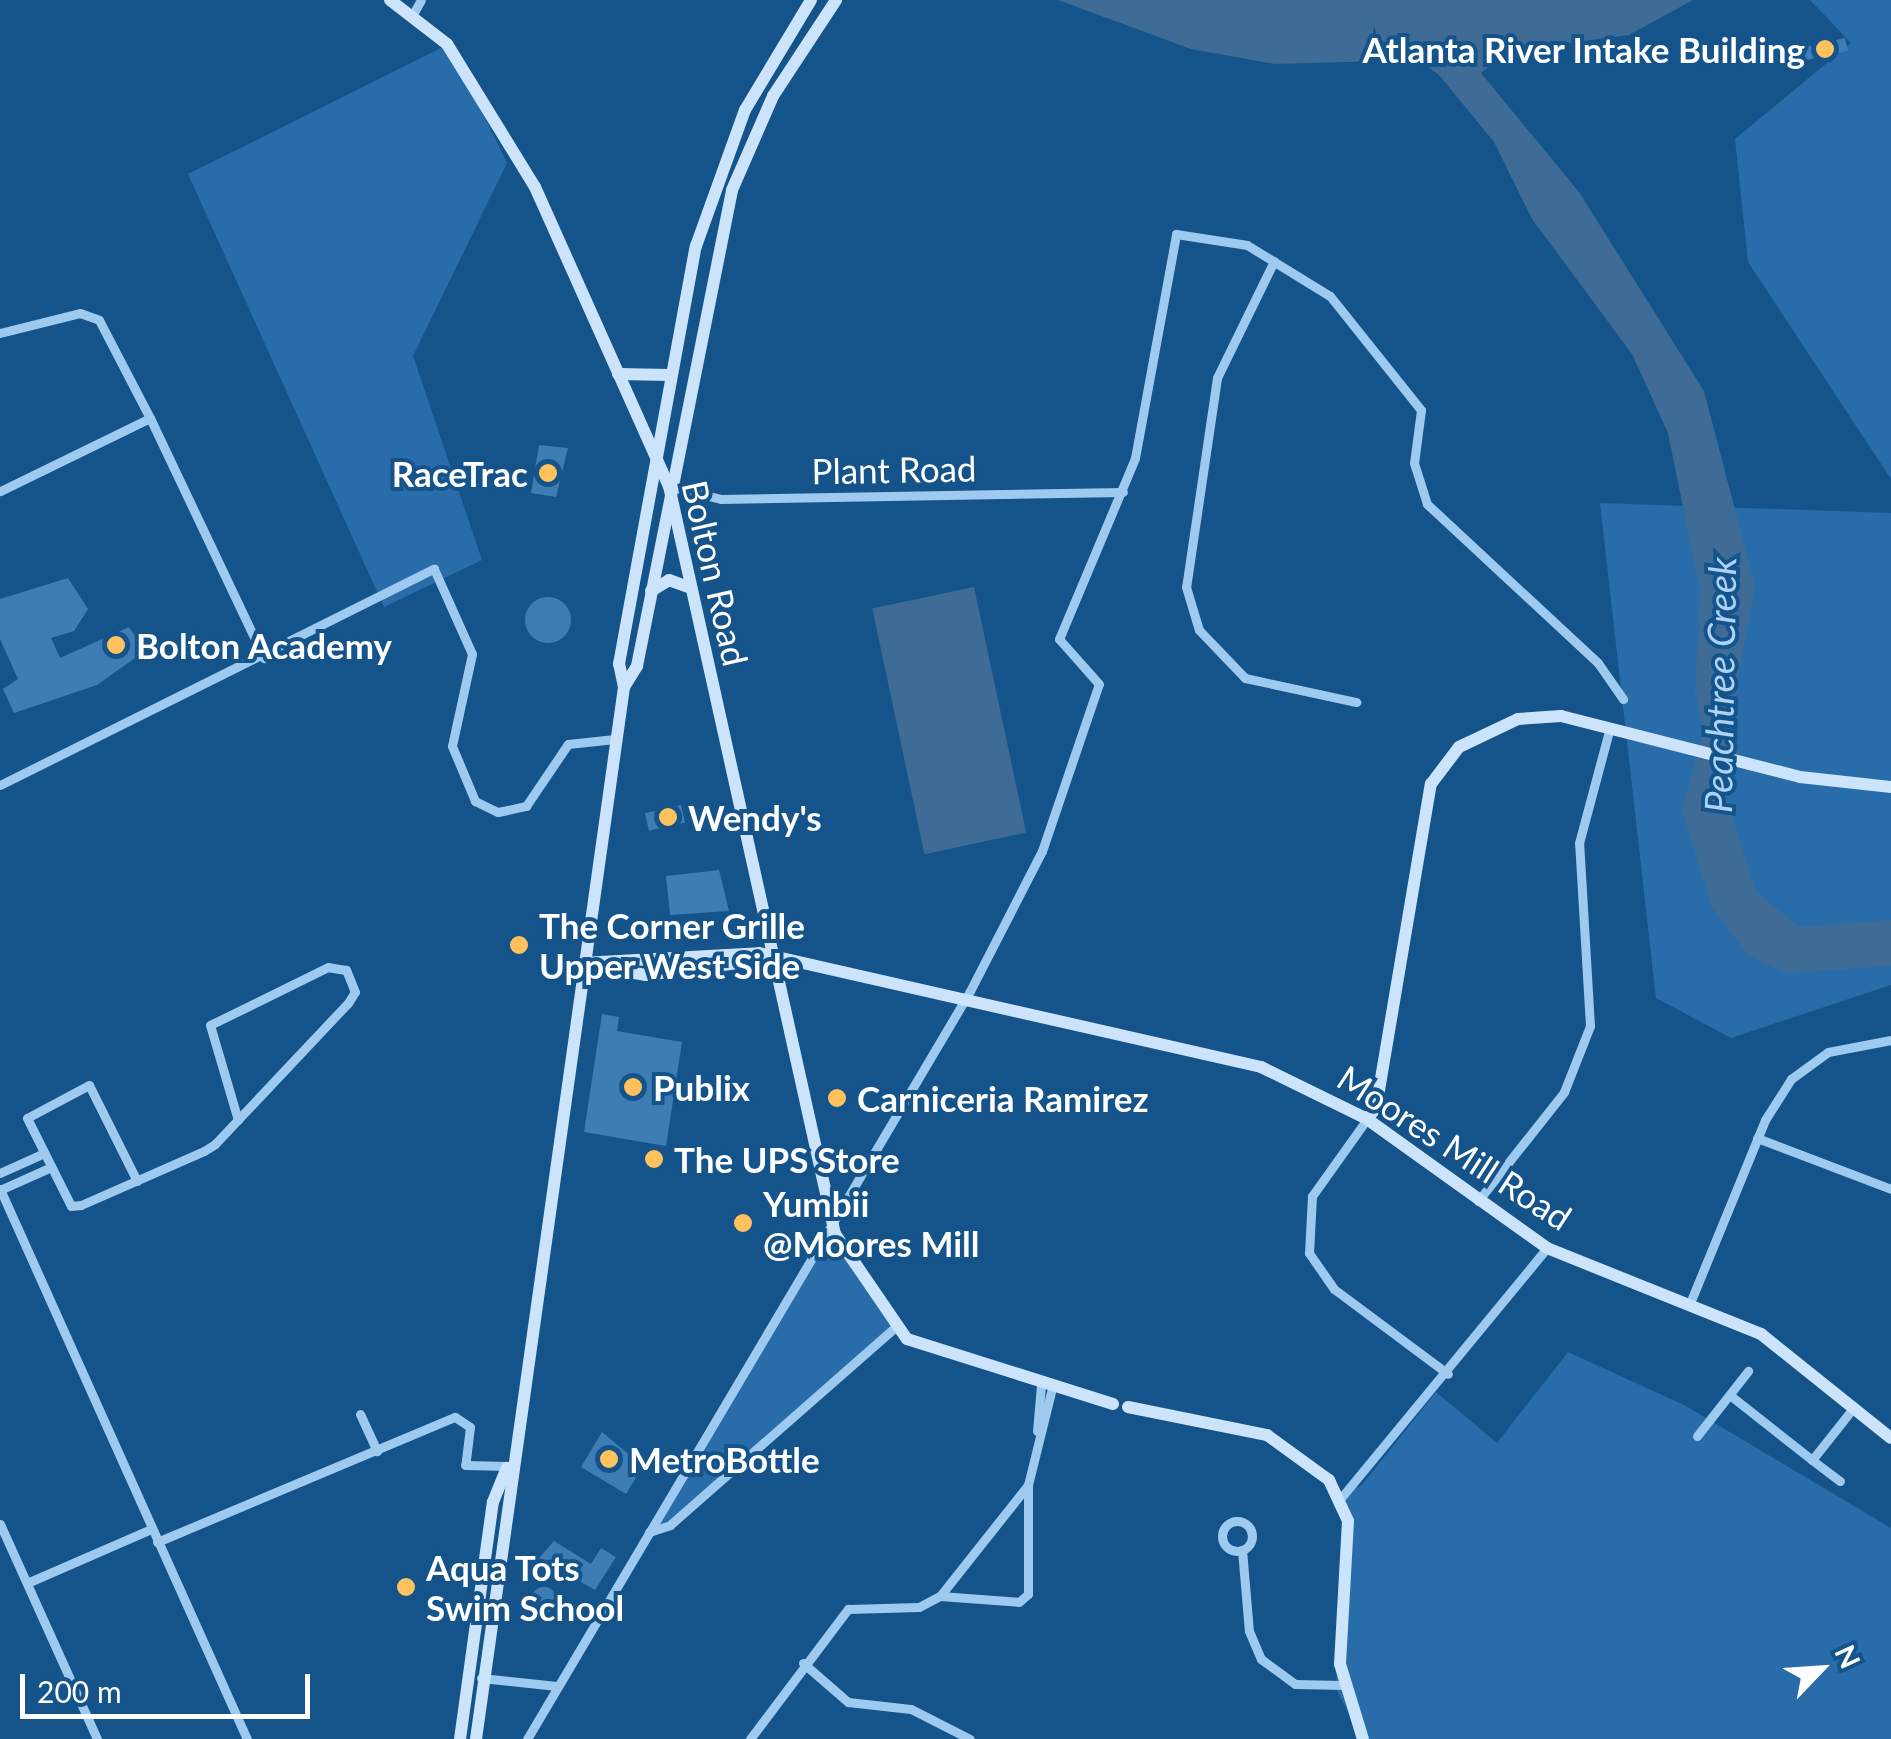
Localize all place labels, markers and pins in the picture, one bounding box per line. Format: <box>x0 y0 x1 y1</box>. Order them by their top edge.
place label: Atlanta River Intake Building <box>1362 28 1805 70</box>
marker: Atlanta River Intake Building <box>1814 38 1836 60</box>
place label: RaceTrac <box>392 452 528 494</box>
marker: RaceTrac <box>537 462 559 484</box>
place label: Bolton Academy <box>136 624 393 666</box>
marker: Bolton Academy <box>105 634 127 656</box>
place label: Wendy's <box>688 796 822 838</box>
marker: Wendy's <box>657 806 679 828</box>
place label: The Corner Grille Upper West Side <box>539 904 806 986</box>
marker: The Corner Grille Upper West Side <box>508 934 530 956</box>
place label: Publix <box>653 1066 750 1108</box>
marker: Publix <box>622 1076 644 1098</box>
place label: Carniceria Ramirez <box>857 1077 1149 1119</box>
marker: Carniceria Ramirez <box>826 1087 848 1109</box>
place label: The UPS Store <box>674 1138 900 1180</box>
marker: The UPS Store <box>643 1148 665 1170</box>
place label: Yumbii @Moores Mill <box>763 1182 980 1264</box>
marker: Yumbii @Moores Mill <box>732 1212 754 1234</box>
place label: MetroBottle <box>629 1438 820 1480</box>
marker: MetroBottle <box>598 1448 620 1470</box>
place label: Aqua Tots Swim School <box>426 1546 624 1628</box>
marker: Aqua Tots Swim School <box>395 1576 417 1598</box>

